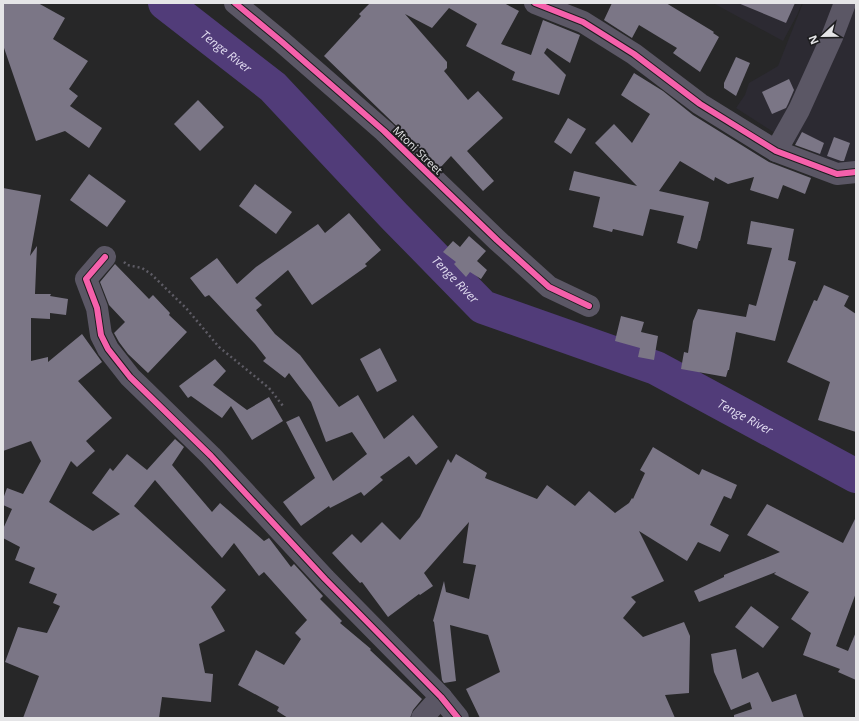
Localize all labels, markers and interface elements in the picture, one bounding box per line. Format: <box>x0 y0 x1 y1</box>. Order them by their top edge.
north arrow <box>803 16 843 56</box>
water label: Tenge River <box>198 26 257 77</box>
text: N <box>805 33 822 47</box>
street label: Mtoni Street <box>390 123 446 178</box>
water label: Tenge River <box>429 252 484 308</box>
water label: Tenge River <box>715 394 777 439</box>

